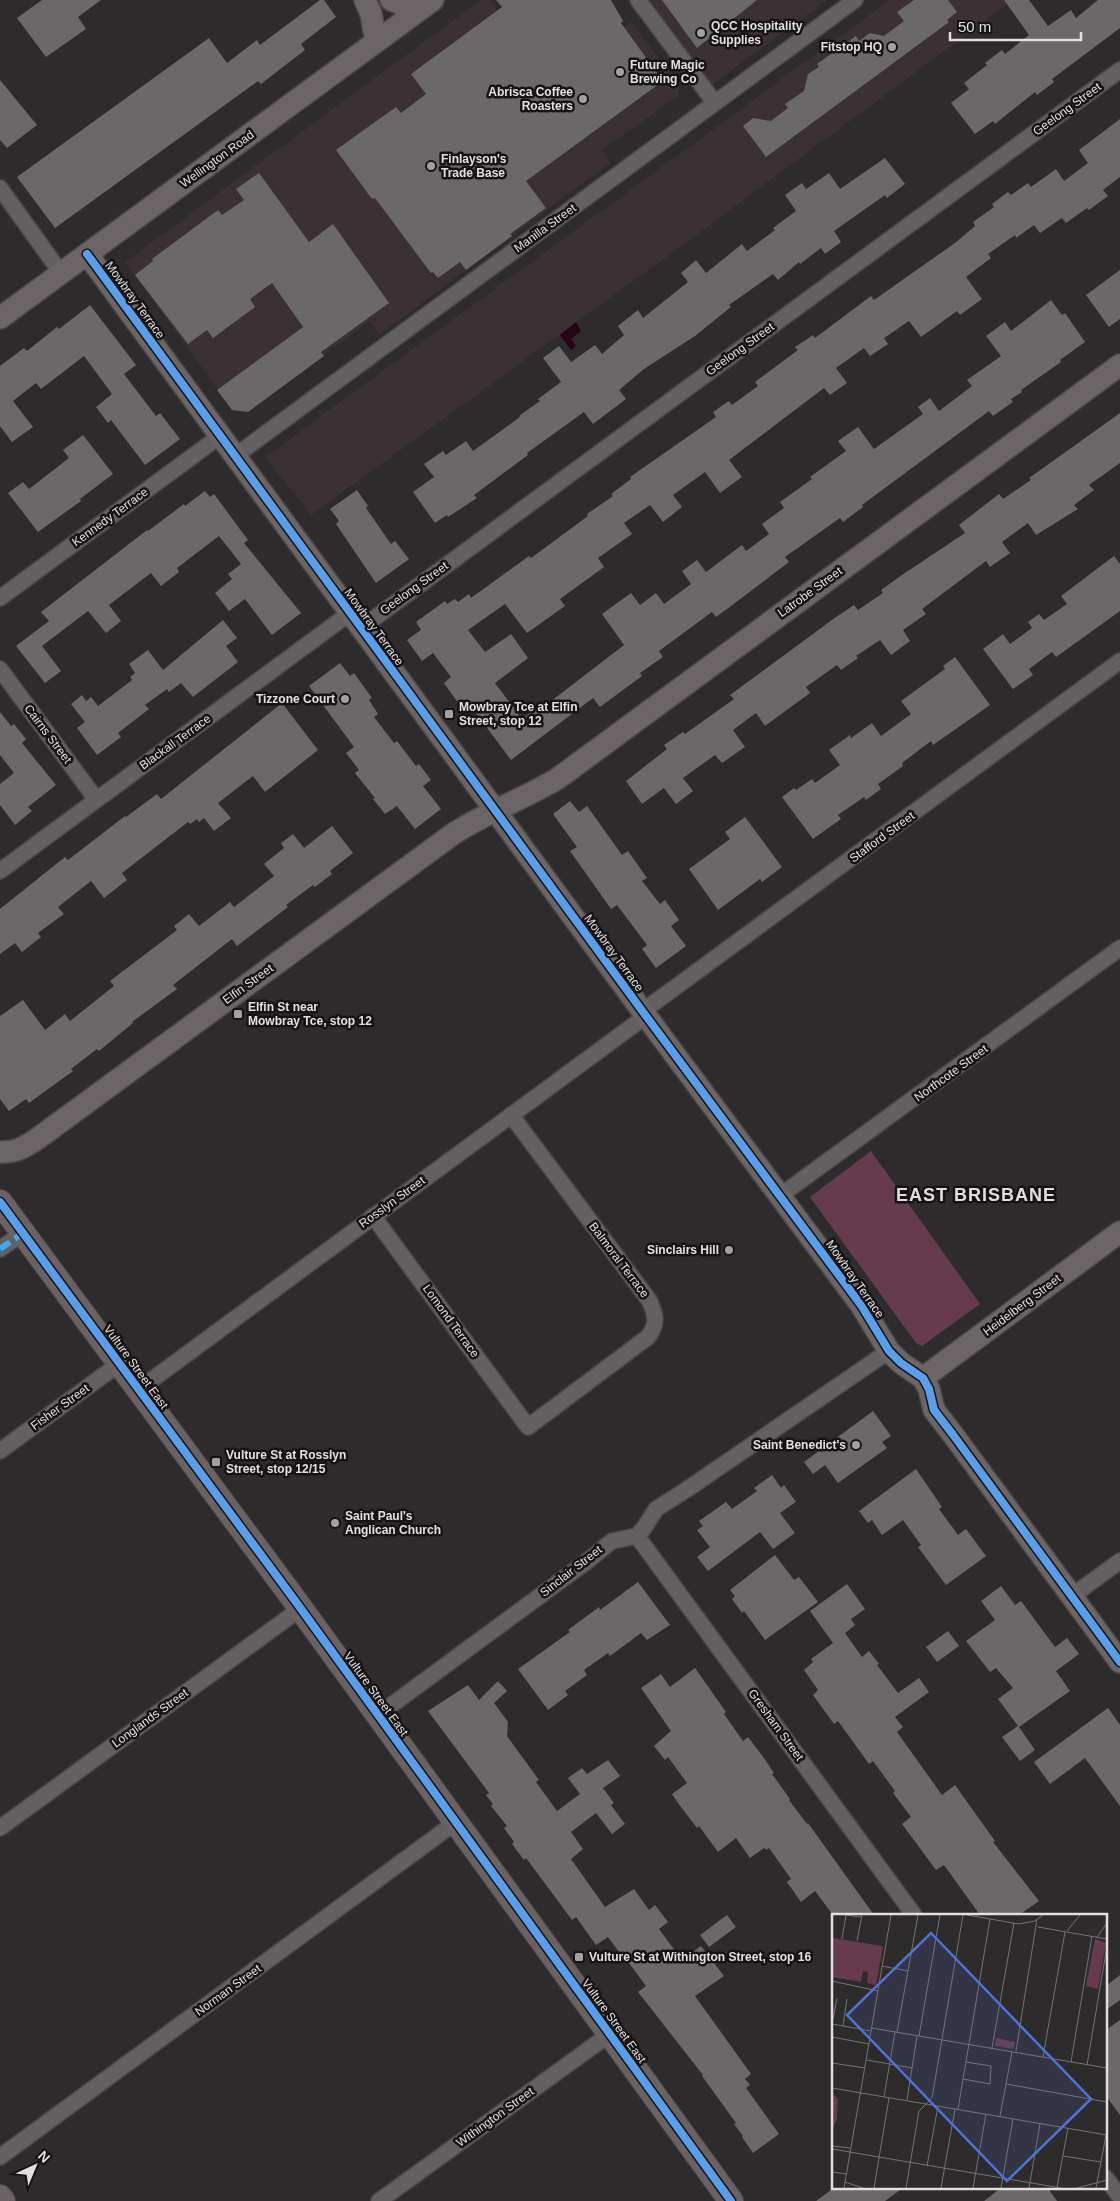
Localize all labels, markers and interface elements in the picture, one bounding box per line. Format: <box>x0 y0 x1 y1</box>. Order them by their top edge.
scale bar <box>950 10 1081 42</box>
text: 50 m <box>958 18 991 35</box>
place label: QCC Hospitality Supplies <box>711 19 803 47</box>
marker: QCC Hospitality Supplies <box>695 27 707 39</box>
place label: Fitstop HQ <box>821 40 882 54</box>
marker: Fitstop HQ <box>886 41 898 53</box>
place label: Future Magic Brewing Co <box>630 58 705 86</box>
marker: Future Magic Brewing Co <box>614 66 626 78</box>
street label: Geelong Street <box>1030 79 1104 138</box>
place label: Abrisca Coffee Roasters <box>488 85 573 113</box>
marker: Abrisca Coffee Roasters <box>577 93 589 105</box>
street label: Wellington Road <box>177 128 257 190</box>
place label: Finlayson's Trade Base <box>441 152 507 180</box>
marker: Finlayson's Trade Base <box>425 160 437 172</box>
street label: Manilla Street <box>511 200 579 255</box>
street label: Mowbray Terrace <box>102 259 168 342</box>
street label: Geelong Street <box>703 319 777 378</box>
street label: Kennedy Terrace <box>69 485 151 549</box>
street label: Geelong Street <box>377 558 451 617</box>
street label: Latrobe Street <box>775 564 845 620</box>
street label: Mowbray Terrace <box>341 586 407 669</box>
place label: Tizzone Court <box>256 692 335 706</box>
marker: Tizzone Court <box>339 693 351 705</box>
place label: Mowbray Tce at Elfin Street, stop 12 <box>459 700 577 728</box>
street label: Cairns Street <box>21 702 75 767</box>
marker: Mowbray Tce at Elfin Street, stop 12 <box>443 708 455 720</box>
street label: Blackall Terrace <box>137 711 214 772</box>
street label: Stafford Street <box>847 808 918 865</box>
street label: Mowbray Terrace <box>581 912 647 995</box>
street label: Elfin Street <box>220 961 276 1007</box>
place label: Elfin St near Mowbray Tce, stop 12 <box>248 1000 372 1028</box>
marker: Elfin St near Mowbray Tce, stop 12 <box>232 1008 244 1020</box>
street label: Northcote Street <box>912 1041 991 1104</box>
street label: Rosslyn Street <box>356 1173 428 1231</box>
district label: EAST BRISBANE <box>896 1185 1056 1205</box>
street label: Balmoral Terrace <box>586 1220 652 1301</box>
street label: Mowbray Terrace <box>823 1237 887 1321</box>
place label: Sinclairs Hill <box>647 1243 719 1257</box>
marker: Sinclairs Hill <box>723 1244 735 1256</box>
street label: Heidelberg Street <box>980 1271 1064 1339</box>
street label: Lomond Terrace <box>420 1282 482 1360</box>
street label: Vulture Street East <box>101 1322 172 1412</box>
street label: Fisher Street <box>28 1381 92 1433</box>
place label: Saint Benedict's <box>753 1438 846 1452</box>
marker: Saint Benedict's <box>850 1439 862 1451</box>
place label: Vulture St at Rosslyn Street, stop 12/15 <box>226 1448 346 1476</box>
marker: Vulture St at Rosslyn Street, stop 12/15 <box>210 1456 222 1468</box>
place label: Saint Paul's Anglican Church <box>345 1509 441 1537</box>
marker: Saint Paul's Anglican Church <box>329 1517 341 1529</box>
street label: Sinclair Street <box>537 1542 605 1600</box>
street label: Vulture Street East <box>341 1649 412 1739</box>
street label: Longlands Street <box>109 1685 191 1750</box>
street label: Gresham Street <box>745 1687 807 1764</box>
inset map <box>832 1914 1108 2188</box>
place label: Vulture St at Withington Street, stop 16 <box>589 1950 811 1964</box>
marker: Vulture St at Withington Street, stop 16 <box>573 1951 585 1963</box>
street label: Norman Street <box>192 1961 264 2019</box>
street label: Vulture Street East <box>579 1976 650 2066</box>
street label: Withington Street <box>454 2084 537 2150</box>
north arrow <box>10 2141 60 2191</box>
text: N <box>35 2147 53 2166</box>

